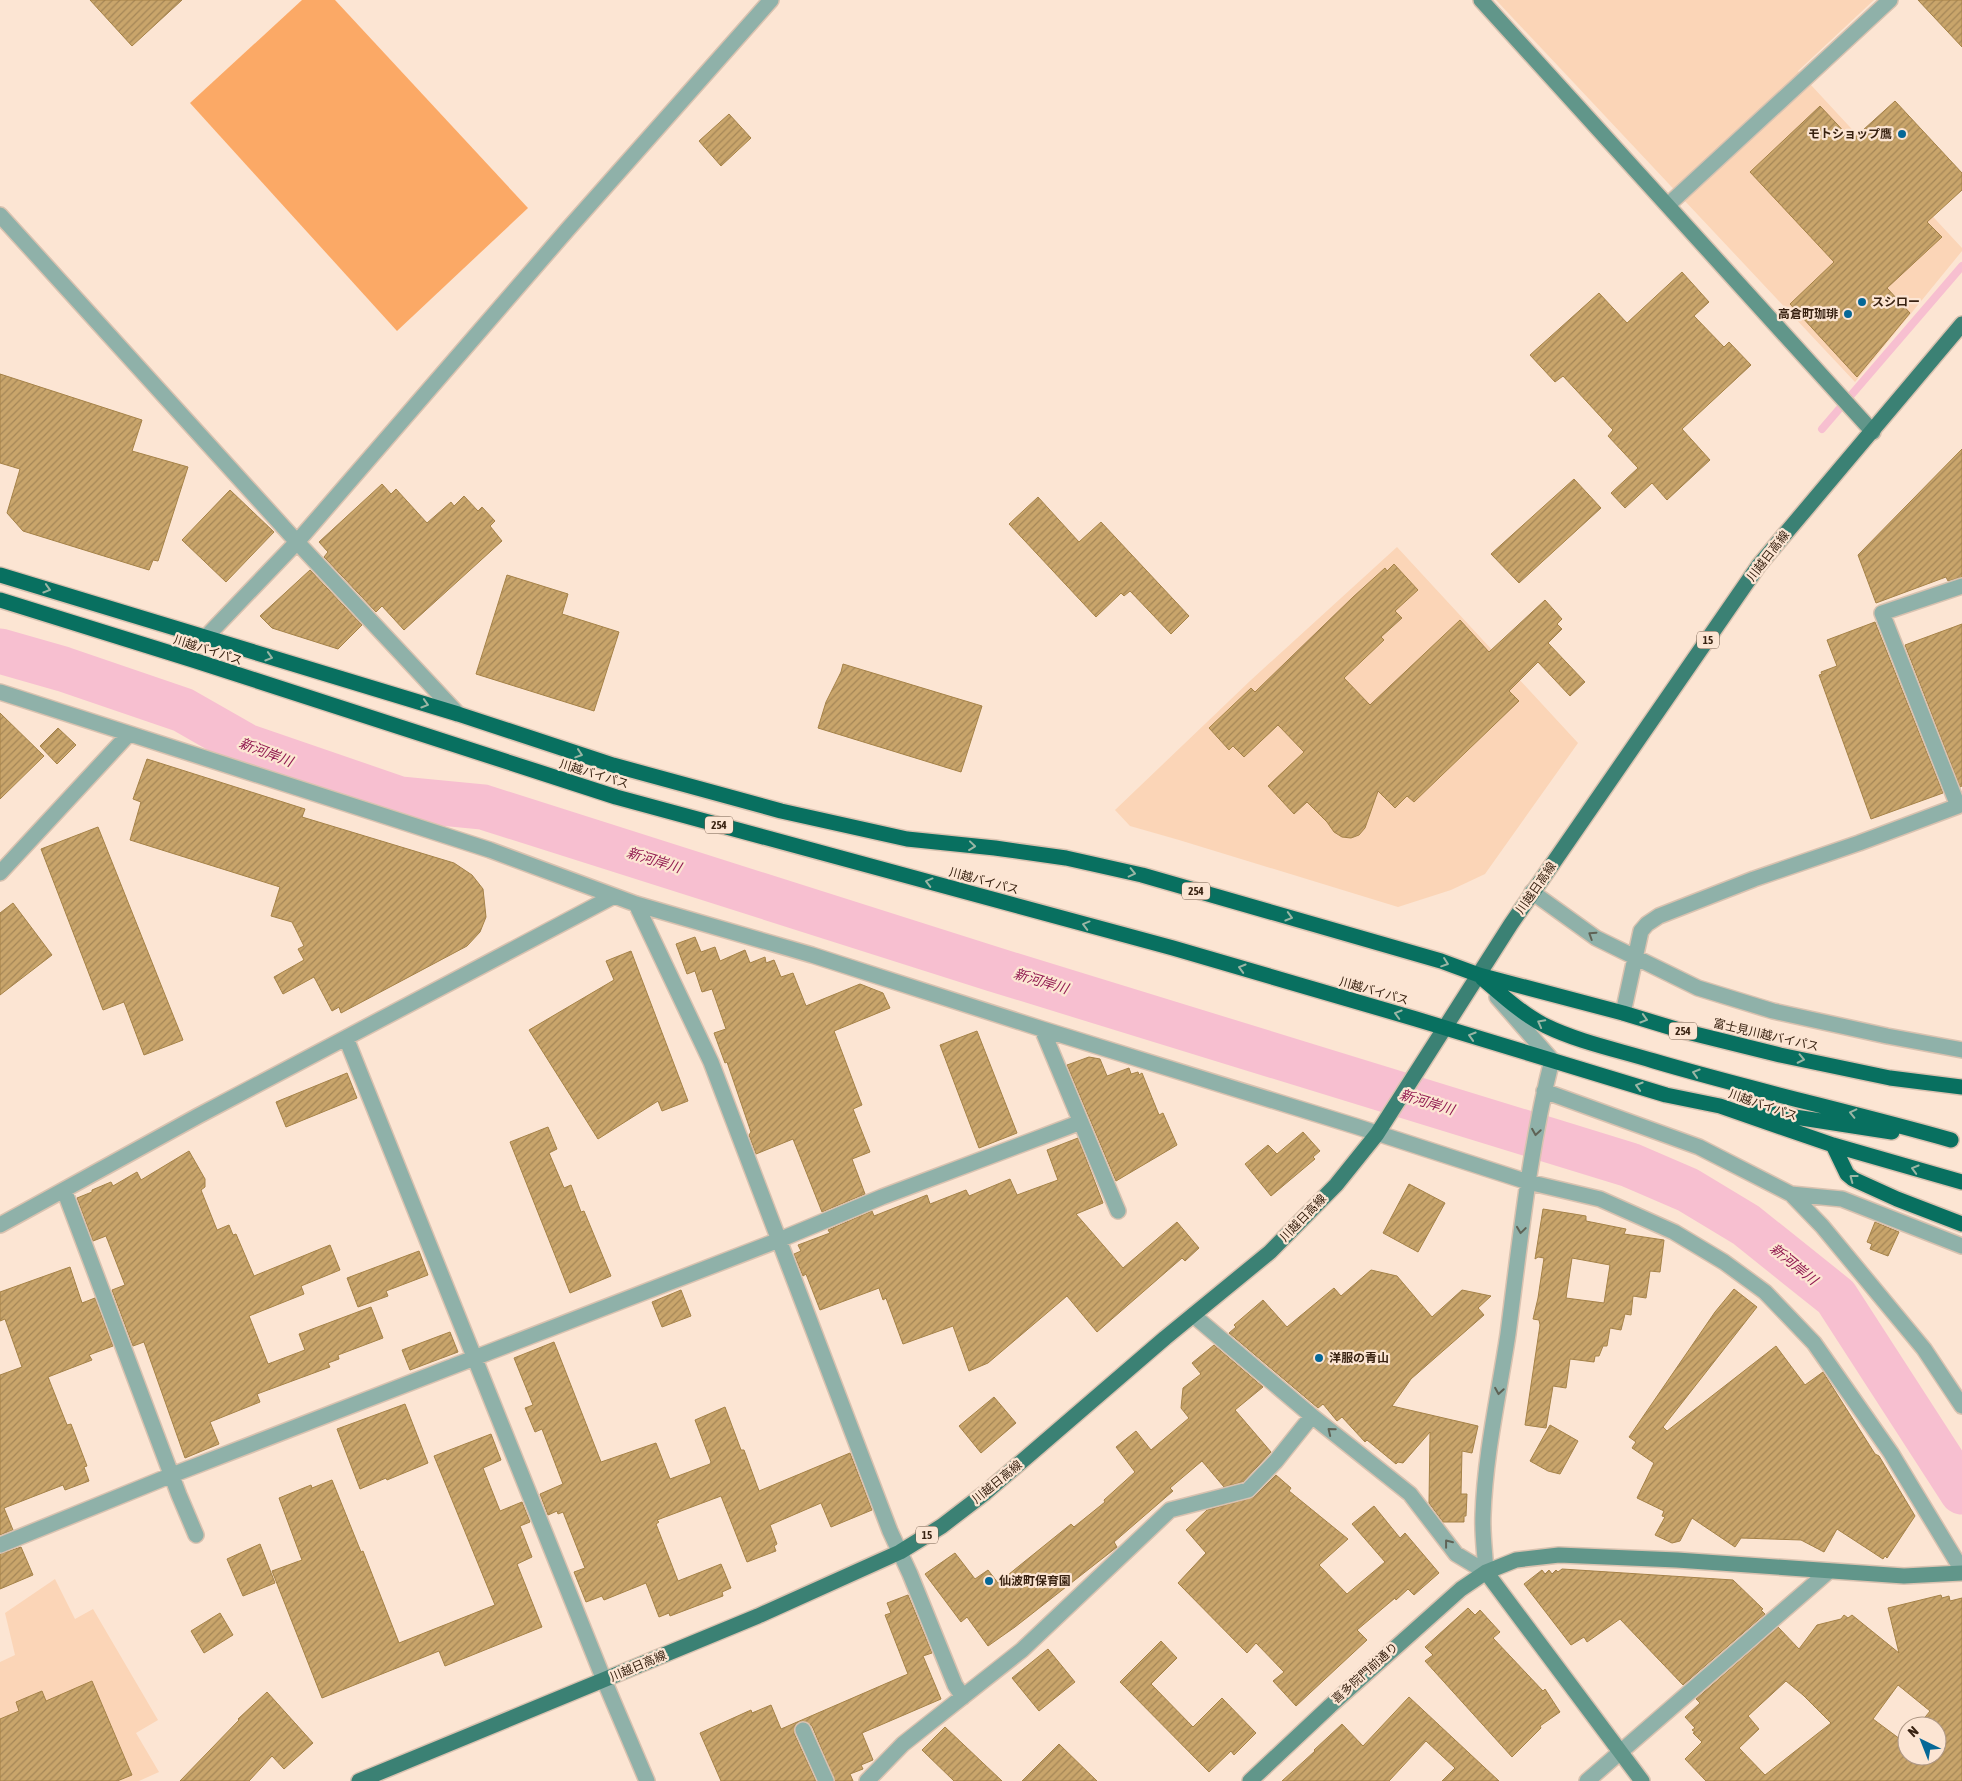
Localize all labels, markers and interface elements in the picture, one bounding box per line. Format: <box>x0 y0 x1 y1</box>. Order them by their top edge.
place label: モトショップ鷹 <box>1808 127 1892 141</box>
marker: モトショップ鷹 <box>1896 128 1908 140</box>
place label: スシロー <box>1872 295 1920 309</box>
marker: スシロー <box>1856 296 1868 308</box>
place label: 高倉町珈琲 <box>1778 307 1838 321</box>
marker: 高倉町珈琲 <box>1842 308 1854 320</box>
street label: 川越日高線 <box>1744 528 1792 584</box>
one-way arrow <box>42 584 50 594</box>
street label: 川越バイパス <box>172 632 244 668</box>
road number: 15 <box>1697 632 1719 648</box>
one-way arrow <box>264 651 273 661</box>
one-way arrow <box>420 698 428 708</box>
water label: 新河岸川 <box>237 734 297 770</box>
one-way arrow <box>575 748 583 758</box>
street label: 川越バイパス <box>558 757 630 791</box>
road number: 254 <box>705 816 733 834</box>
one-way arrow <box>969 840 977 851</box>
water label: 新河岸川 <box>625 844 685 876</box>
street label: 川越日高線 <box>1513 859 1559 917</box>
street label: 川越バイパス <box>948 865 1020 897</box>
one-way arrow <box>1128 867 1137 878</box>
one-way arrow <box>925 877 933 888</box>
road number: 254 <box>1182 882 1210 899</box>
one-way arrow <box>1285 911 1293 922</box>
one-way arrow <box>1082 920 1090 930</box>
one-way arrow <box>1589 932 1598 941</box>
one-way arrow <box>1440 957 1449 967</box>
one-way arrow <box>1239 964 1247 974</box>
water label: 新河岸川 <box>1012 965 1072 997</box>
street label: 川越バイパス <box>1338 974 1410 1008</box>
one-way arrow <box>1395 1009 1403 1019</box>
one-way arrow <box>1639 1014 1648 1024</box>
street label: 富士見川越バイパス <box>1712 1016 1820 1054</box>
one-way arrow <box>1538 1019 1547 1029</box>
road number: 254 <box>1669 1022 1697 1040</box>
one-way arrow <box>1468 1031 1476 1041</box>
one-way arrow <box>1797 1054 1806 1064</box>
one-way arrow <box>1692 1069 1700 1079</box>
one-way arrow <box>1635 1082 1643 1092</box>
water label: 新河岸川 <box>1398 1086 1458 1118</box>
street label: 川越バイパス <box>1727 1087 1799 1123</box>
one-way arrow <box>1849 1108 1858 1119</box>
one-way arrow <box>1532 1128 1542 1136</box>
one-way arrow <box>1912 1164 1920 1174</box>
one-way arrow <box>1849 1175 1859 1184</box>
street label: 川越日高線 <box>1277 1192 1329 1244</box>
one-way arrow <box>1517 1226 1527 1234</box>
water label: 新河岸川 <box>1767 1240 1822 1289</box>
place label: 洋服の青山 <box>1329 1351 1389 1365</box>
marker: 洋服の青山 <box>1313 1352 1325 1364</box>
one-way arrow <box>1494 1387 1504 1395</box>
one-way arrow <box>1328 1428 1337 1436</box>
street label: 川越日高線 <box>969 1458 1025 1506</box>
road number: 15 <box>916 1526 938 1544</box>
one-way arrow <box>1445 1540 1453 1549</box>
place label: 仙波町保育園 <box>999 1574 1071 1588</box>
marker: 仙波町保育園 <box>983 1575 995 1587</box>
street label: 喜多院門前通り <box>1329 1640 1401 1706</box>
street label: 川越日高線 <box>608 1648 668 1684</box>
north arrow <box>1897 1716 1947 1766</box>
text: N <box>1905 1723 1922 1740</box>

